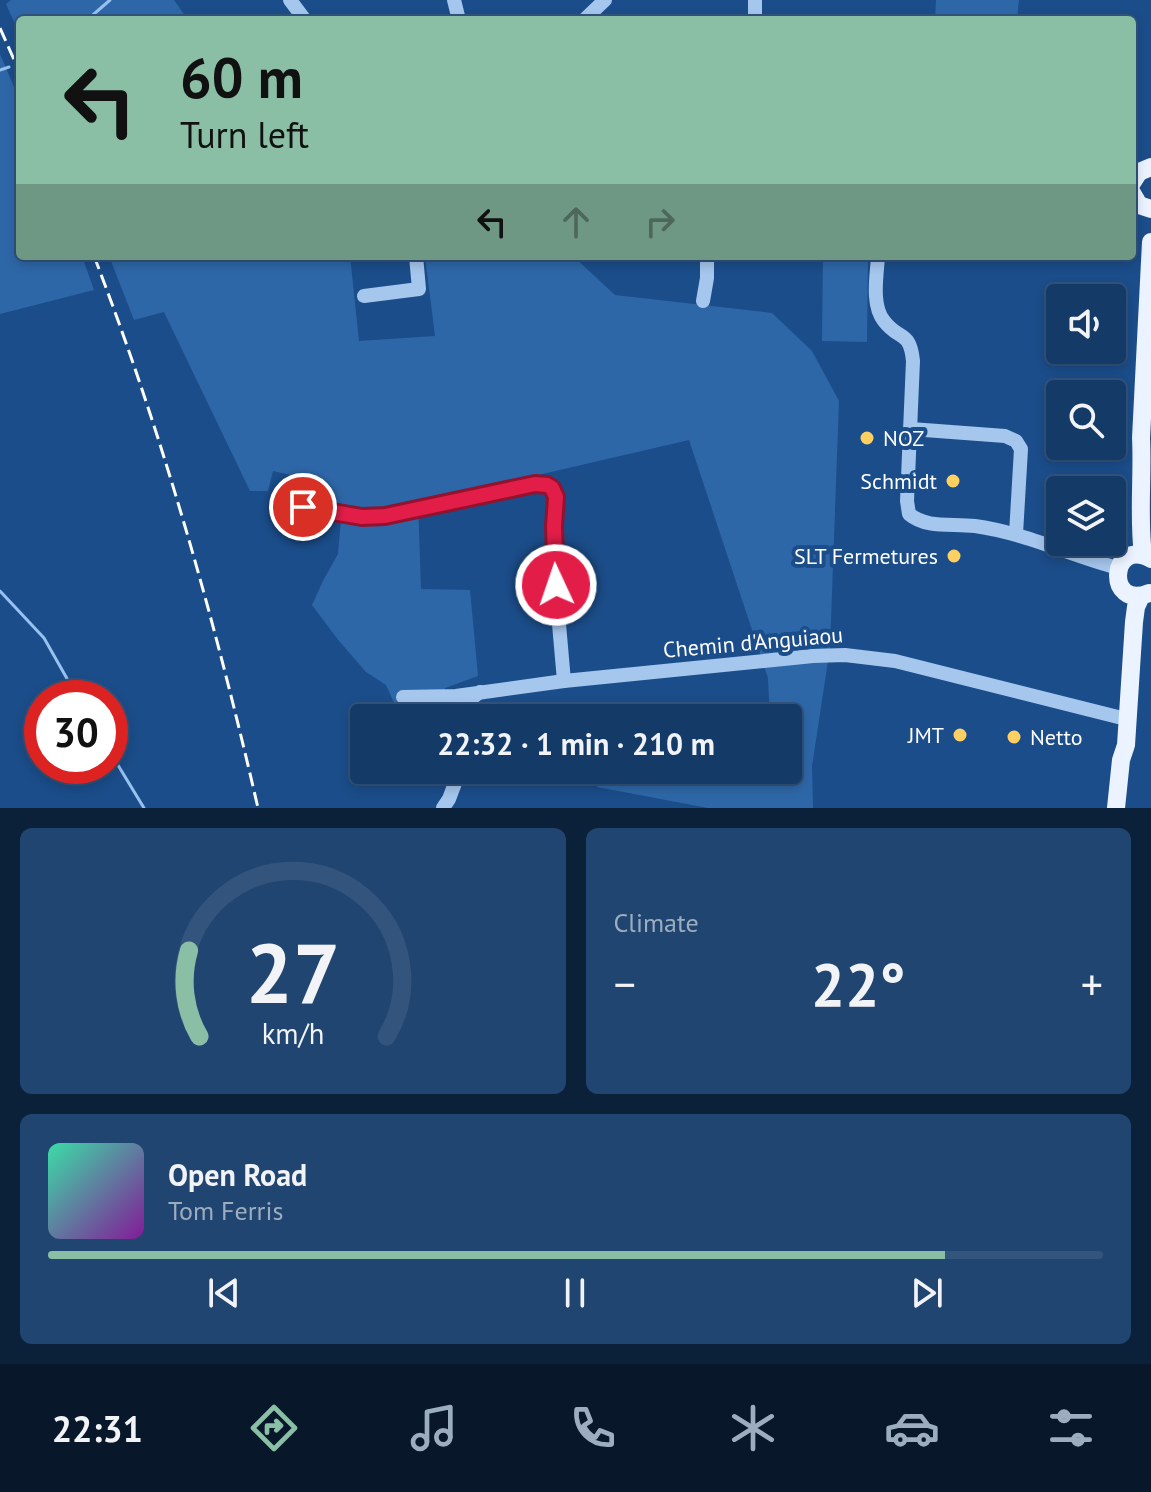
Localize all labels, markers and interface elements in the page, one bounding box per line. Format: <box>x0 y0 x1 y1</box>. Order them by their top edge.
text: 60 m <box>180 41 303 113</box>
icon: left <box>48 48 152 152</box>
text: Turn left <box>180 111 309 158</box>
icon: left <box>470 200 514 244</box>
icon: ahead <box>554 200 598 244</box>
icon: right <box>638 200 682 244</box>
map controls <box>1046 284 1126 556</box>
button: sound <box>1046 284 1126 364</box>
button: search <box>1046 380 1126 460</box>
place label: NOZ <box>883 424 924 452</box>
marker: NOZ <box>858 429 876 447</box>
place label: Schmidt <box>860 467 938 495</box>
marker: Schmidt <box>944 472 962 490</box>
pin <box>269 473 337 541</box>
button: layers <box>1046 476 1126 556</box>
icon: arrive <box>281 485 325 529</box>
place label: SLT Fermetures <box>794 542 938 570</box>
position arrow <box>514 543 598 627</box>
marker: SLT Fermetures <box>945 547 963 565</box>
street label: Chemin d'Anguiaou <box>662 620 844 664</box>
speed limit sign: 30 <box>24 680 128 784</box>
place label: JMT <box>907 721 944 749</box>
place label: Netto <box>1030 723 1082 751</box>
text: 22:32 · 1 min · 210 m <box>437 724 715 763</box>
marker: JMT <box>951 726 969 744</box>
marker: Netto <box>1005 728 1023 746</box>
text: Climate <box>614 906 699 939</box>
text: 27 <box>246 918 340 1026</box>
text: 22° <box>811 945 905 1023</box>
text: − <box>614 955 636 1012</box>
text: + <box>1081 955 1103 1012</box>
text: km/h <box>261 1015 324 1052</box>
text: Open Road <box>168 1155 307 1194</box>
text: Tom Ferris <box>168 1194 283 1227</box>
icon: previous <box>202 1271 246 1315</box>
icon: pause <box>553 1271 597 1315</box>
icon: next <box>905 1271 949 1315</box>
icon: directions <box>246 1400 302 1456</box>
icon: music <box>406 1400 462 1456</box>
icon: phone <box>565 1400 621 1456</box>
icon: climate <box>725 1400 781 1456</box>
icon: car <box>884 1400 940 1456</box>
icon: filters <box>1043 1400 1099 1456</box>
text: 22:31 <box>52 1405 143 1452</box>

